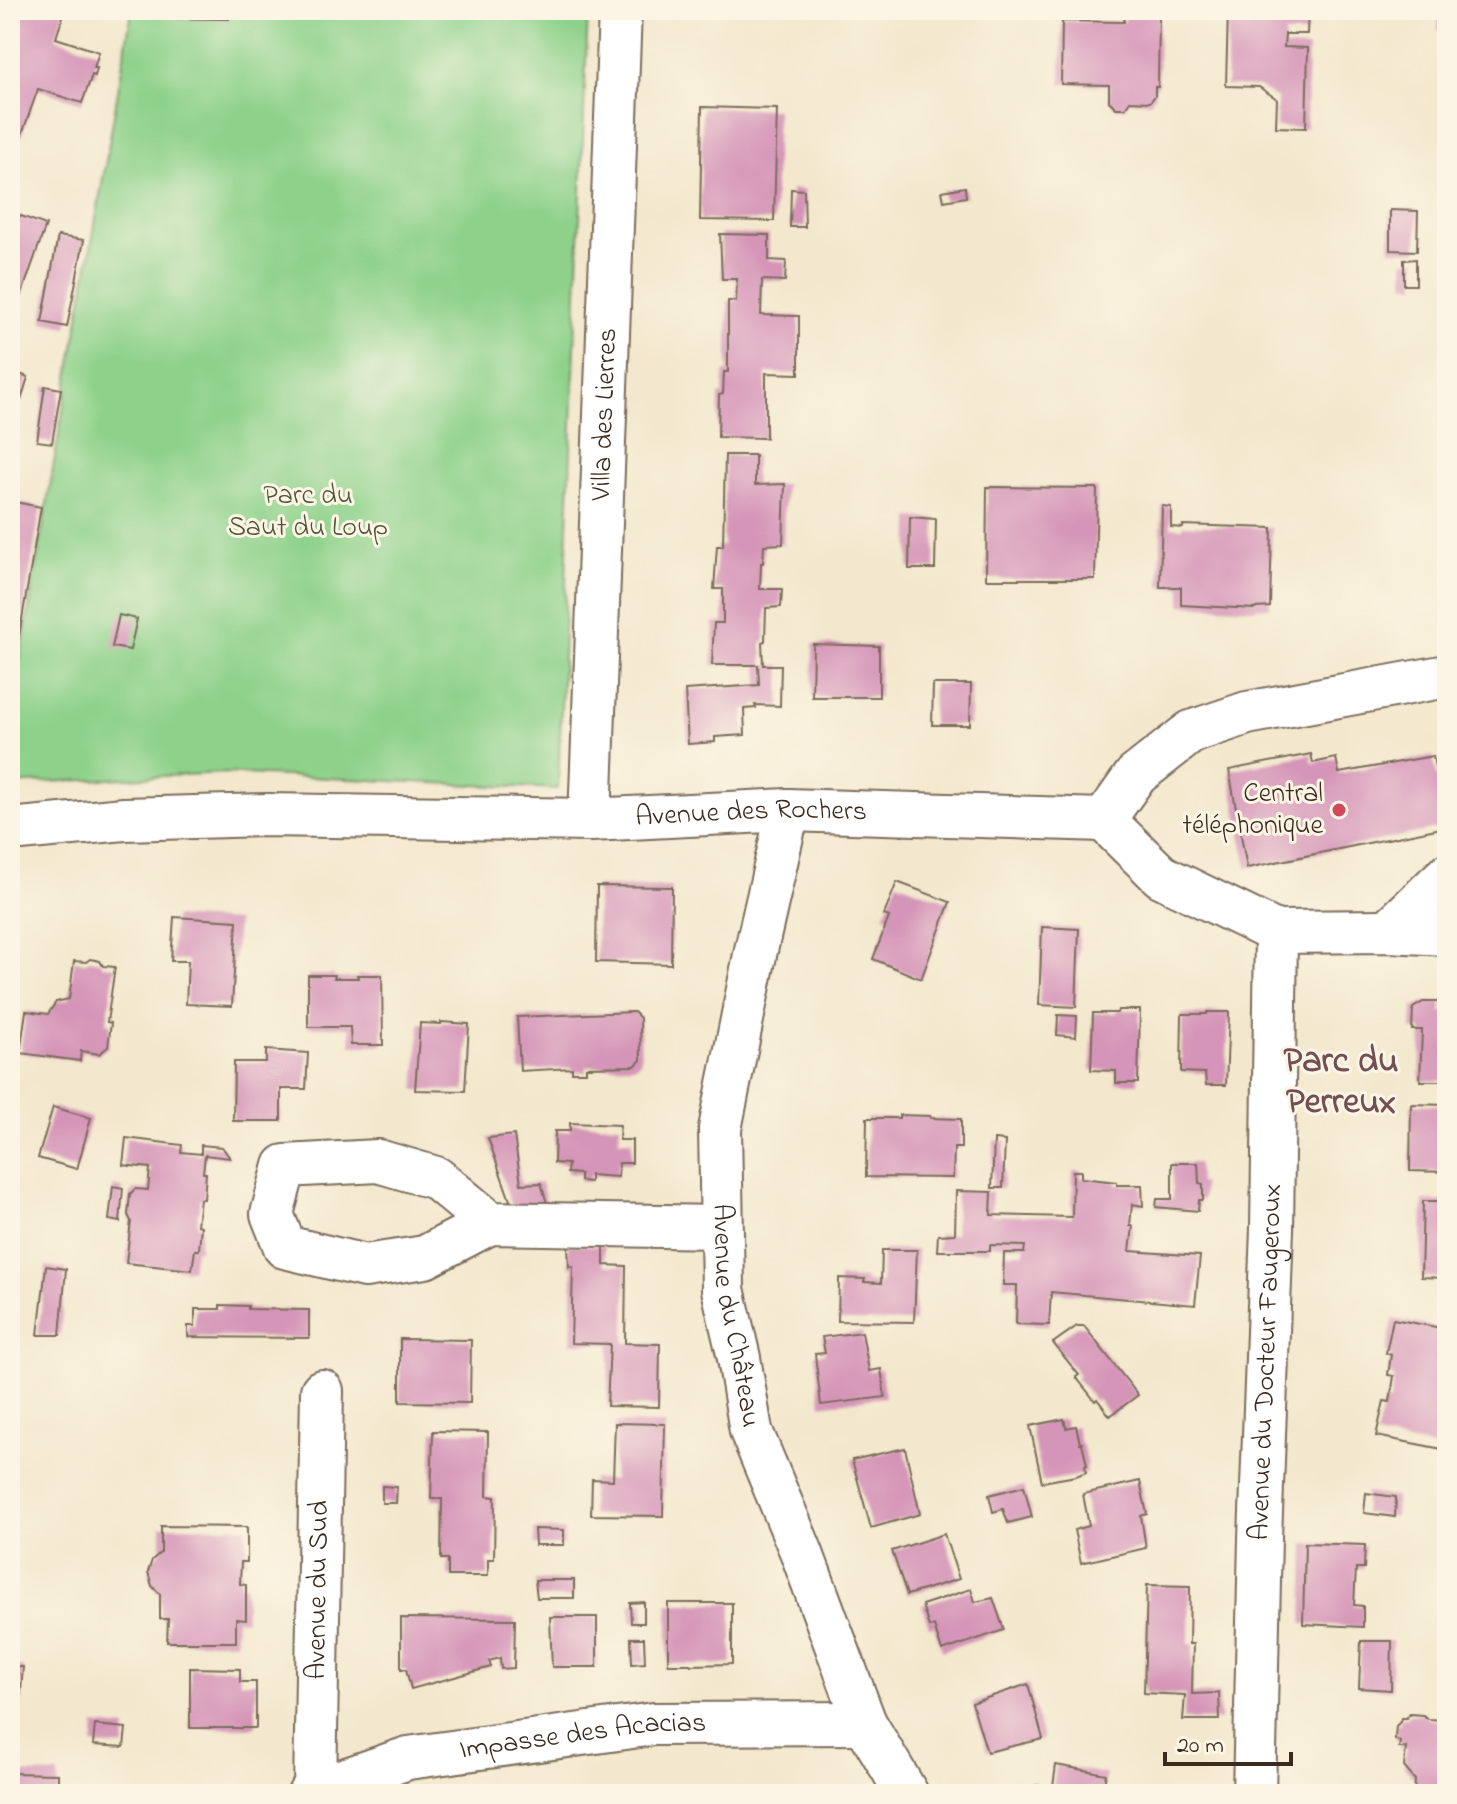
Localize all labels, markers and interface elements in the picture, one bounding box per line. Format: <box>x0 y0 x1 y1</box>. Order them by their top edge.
street label: Villa des Lierres <box>581 327 629 502</box>
park label: Parc du Saut du Loup <box>228 476 388 549</box>
place label: Central téléphonique <box>1183 774 1323 847</box>
street label: Avenue des Rochers <box>634 789 868 838</box>
marker: Central téléphonique <box>1330 801 1348 819</box>
district label: Parc du Perreux <box>1284 1036 1398 1130</box>
street label: Avenue du Docteur Faugeroux <box>1239 1184 1293 1541</box>
street label: Avenue du Château <box>701 1203 771 1430</box>
street label: Avenue du Sud <box>296 1500 341 1680</box>
street label: Impasse des Acacias <box>457 1703 706 1771</box>
scale bar <box>1165 1716 1291 1766</box>
text: 20 m <box>1177 1729 1224 1764</box>

